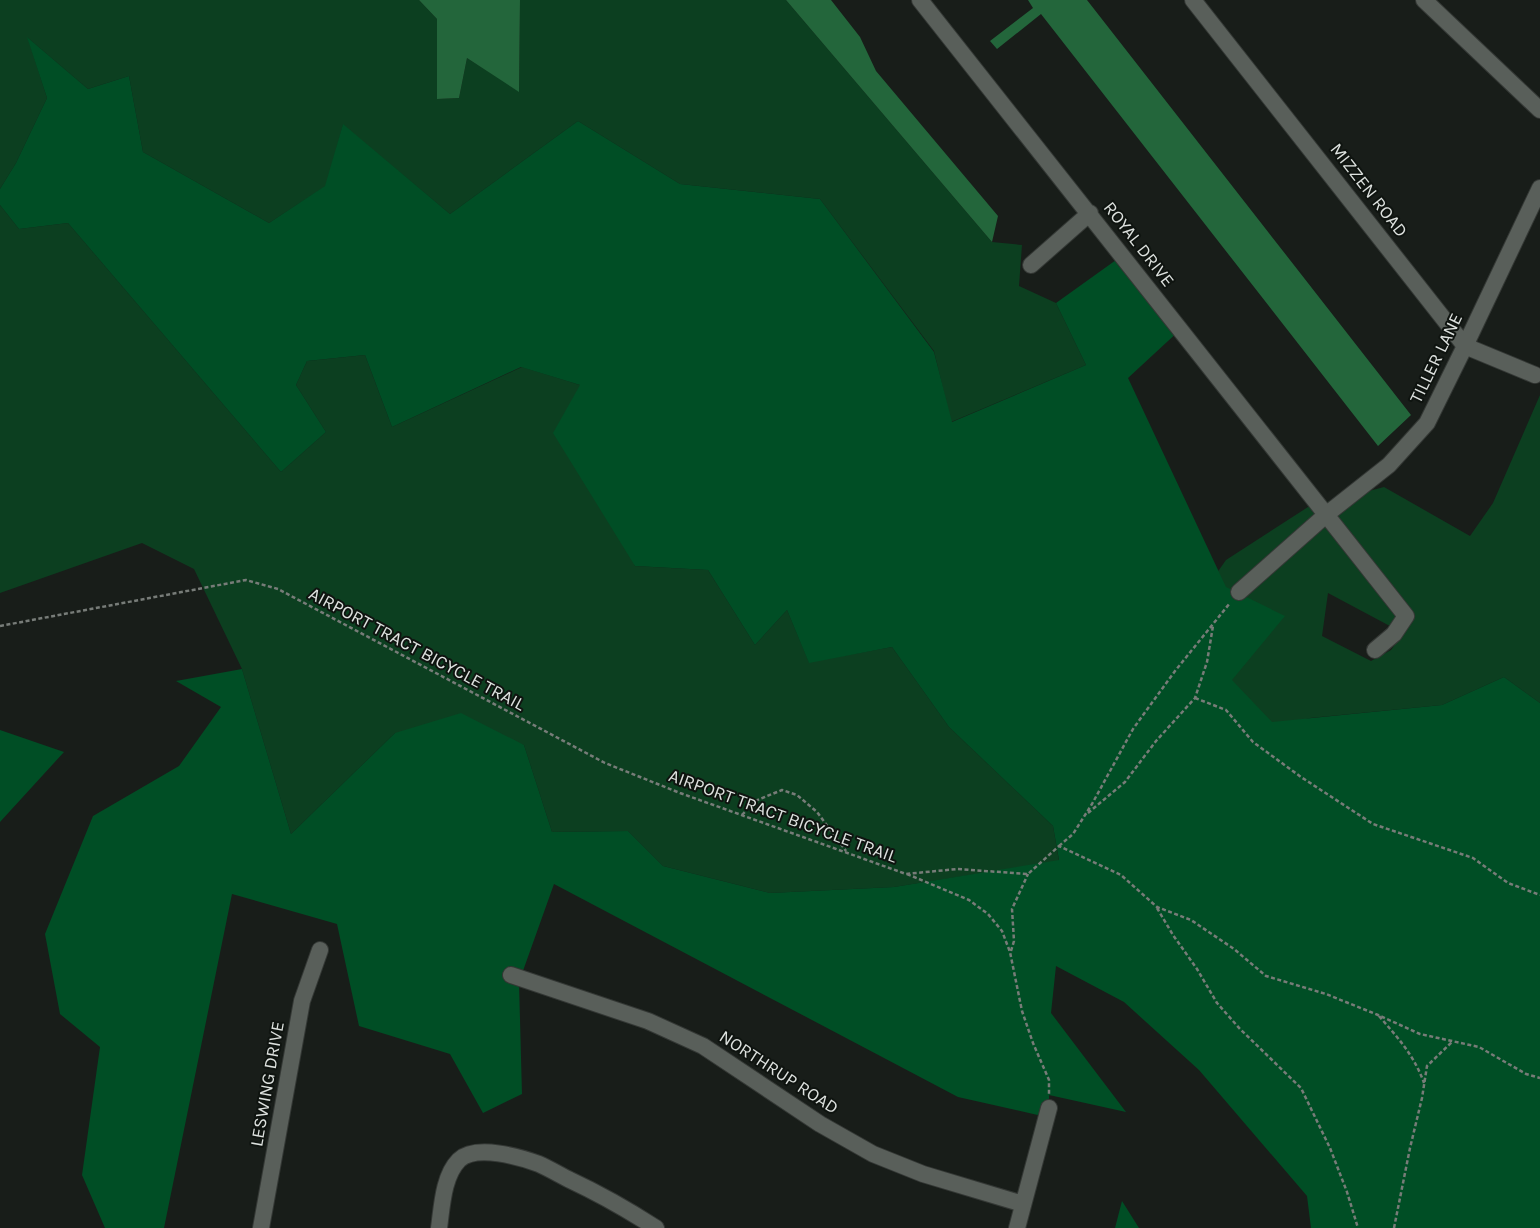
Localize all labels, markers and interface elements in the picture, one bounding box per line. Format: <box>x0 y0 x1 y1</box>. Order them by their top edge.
street label: MIZZEN ROAD <box>1325 139 1413 241</box>
street label: ROYAL DRIVE <box>1099 197 1179 291</box>
street label: TILLER LANE <box>1405 309 1467 407</box>
street label: AIRPORT TRACT BICYCLE TRAIL <box>305 583 529 716</box>
street label: AIRPORT TRACT BICYCLE TRAIL <box>666 764 901 868</box>
street label: LESWING DRIVE <box>245 1020 289 1148</box>
street label: NORTHRUP ROAD <box>715 1025 843 1119</box>

